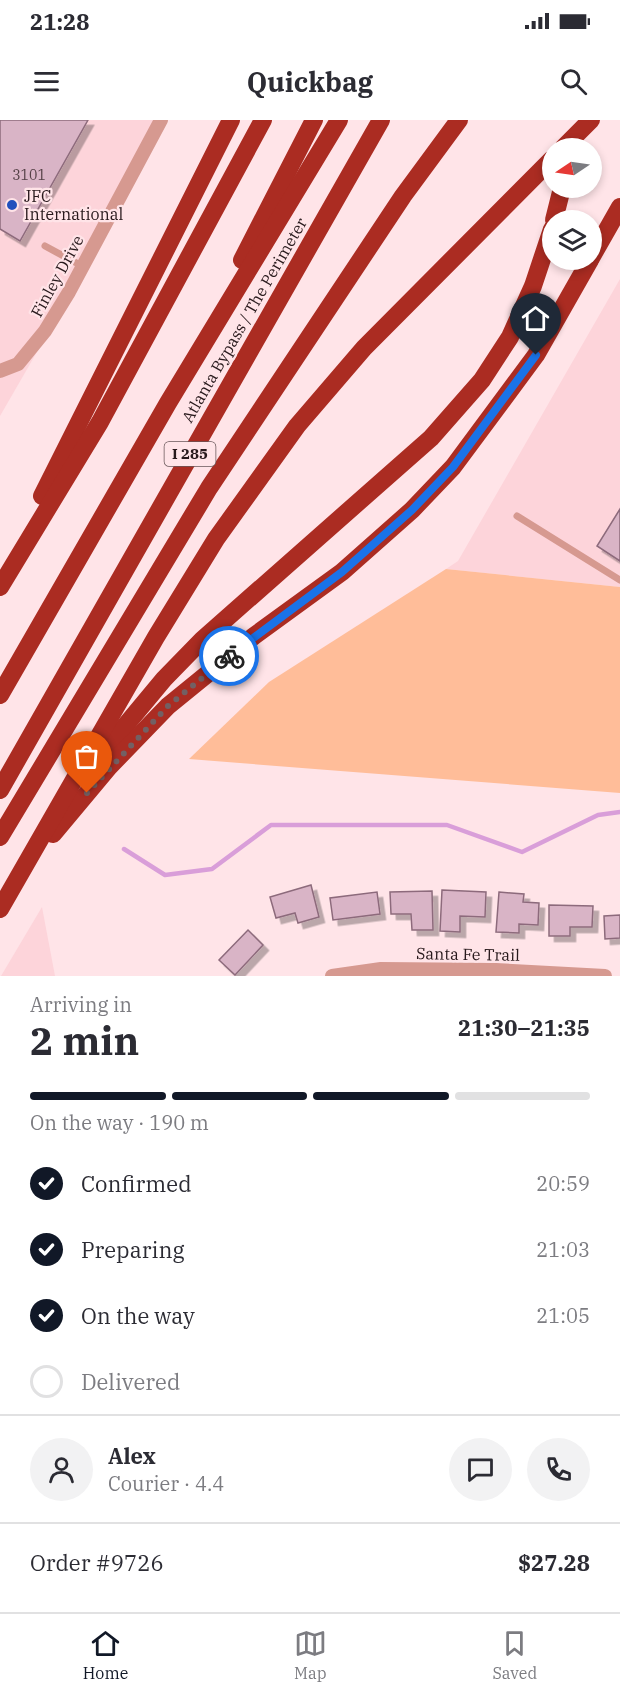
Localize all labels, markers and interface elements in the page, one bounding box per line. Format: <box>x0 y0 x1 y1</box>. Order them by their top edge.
text: 21:28 <box>30 7 89 36</box>
text: Quickbag <box>247 64 373 99</box>
icon: menu <box>30 65 63 98</box>
icon: search <box>557 65 590 98</box>
north arrow <box>542 138 602 198</box>
map controls <box>542 138 602 270</box>
house number: 3101 <box>12 166 46 184</box>
place label: JFC International <box>24 186 124 224</box>
marker: JFC International <box>5 198 19 212</box>
button: layers <box>542 210 602 270</box>
street label: Atlanta Bypass / The Perimeter <box>177 214 311 426</box>
street label: Finley Drive <box>26 231 88 321</box>
pin <box>510 293 561 355</box>
icon: home <box>519 302 552 335</box>
road number: I 285 <box>164 442 216 466</box>
courier <box>199 626 259 686</box>
icon: bike <box>213 640 246 673</box>
pin <box>61 731 112 793</box>
icon: bag <box>70 740 103 773</box>
street label: Santa Fe Trail <box>416 943 520 965</box>
text: Arriving in <box>30 991 132 1018</box>
text: 21:30–21:35 <box>458 1013 590 1042</box>
text: 2 min <box>30 1015 139 1066</box>
text: On the way · 190 m <box>30 1109 209 1136</box>
icon: check <box>30 1167 63 1200</box>
text: Confirmed <box>81 1169 192 1198</box>
text: 20:59 <box>536 1170 590 1197</box>
icon: check <box>30 1233 63 1266</box>
text: Preparing <box>81 1235 185 1264</box>
text: 21:03 <box>536 1236 590 1263</box>
icon: check <box>30 1299 63 1332</box>
text: On the way <box>81 1301 195 1330</box>
text: 21:05 <box>536 1302 590 1329</box>
text: Delivered <box>81 1367 180 1396</box>
button: person <box>30 1438 93 1501</box>
button: chat <box>449 1438 512 1501</box>
button: phone <box>527 1438 590 1501</box>
text: Alex <box>108 1441 156 1470</box>
text: Courier · 4.4 <box>108 1470 224 1497</box>
text: Order #9726 <box>30 1548 164 1577</box>
text: $27.28 <box>518 1548 590 1577</box>
tab: Home <box>83 1627 128 1683</box>
tab: Map <box>294 1627 327 1683</box>
tab: Saved <box>492 1627 537 1683</box>

